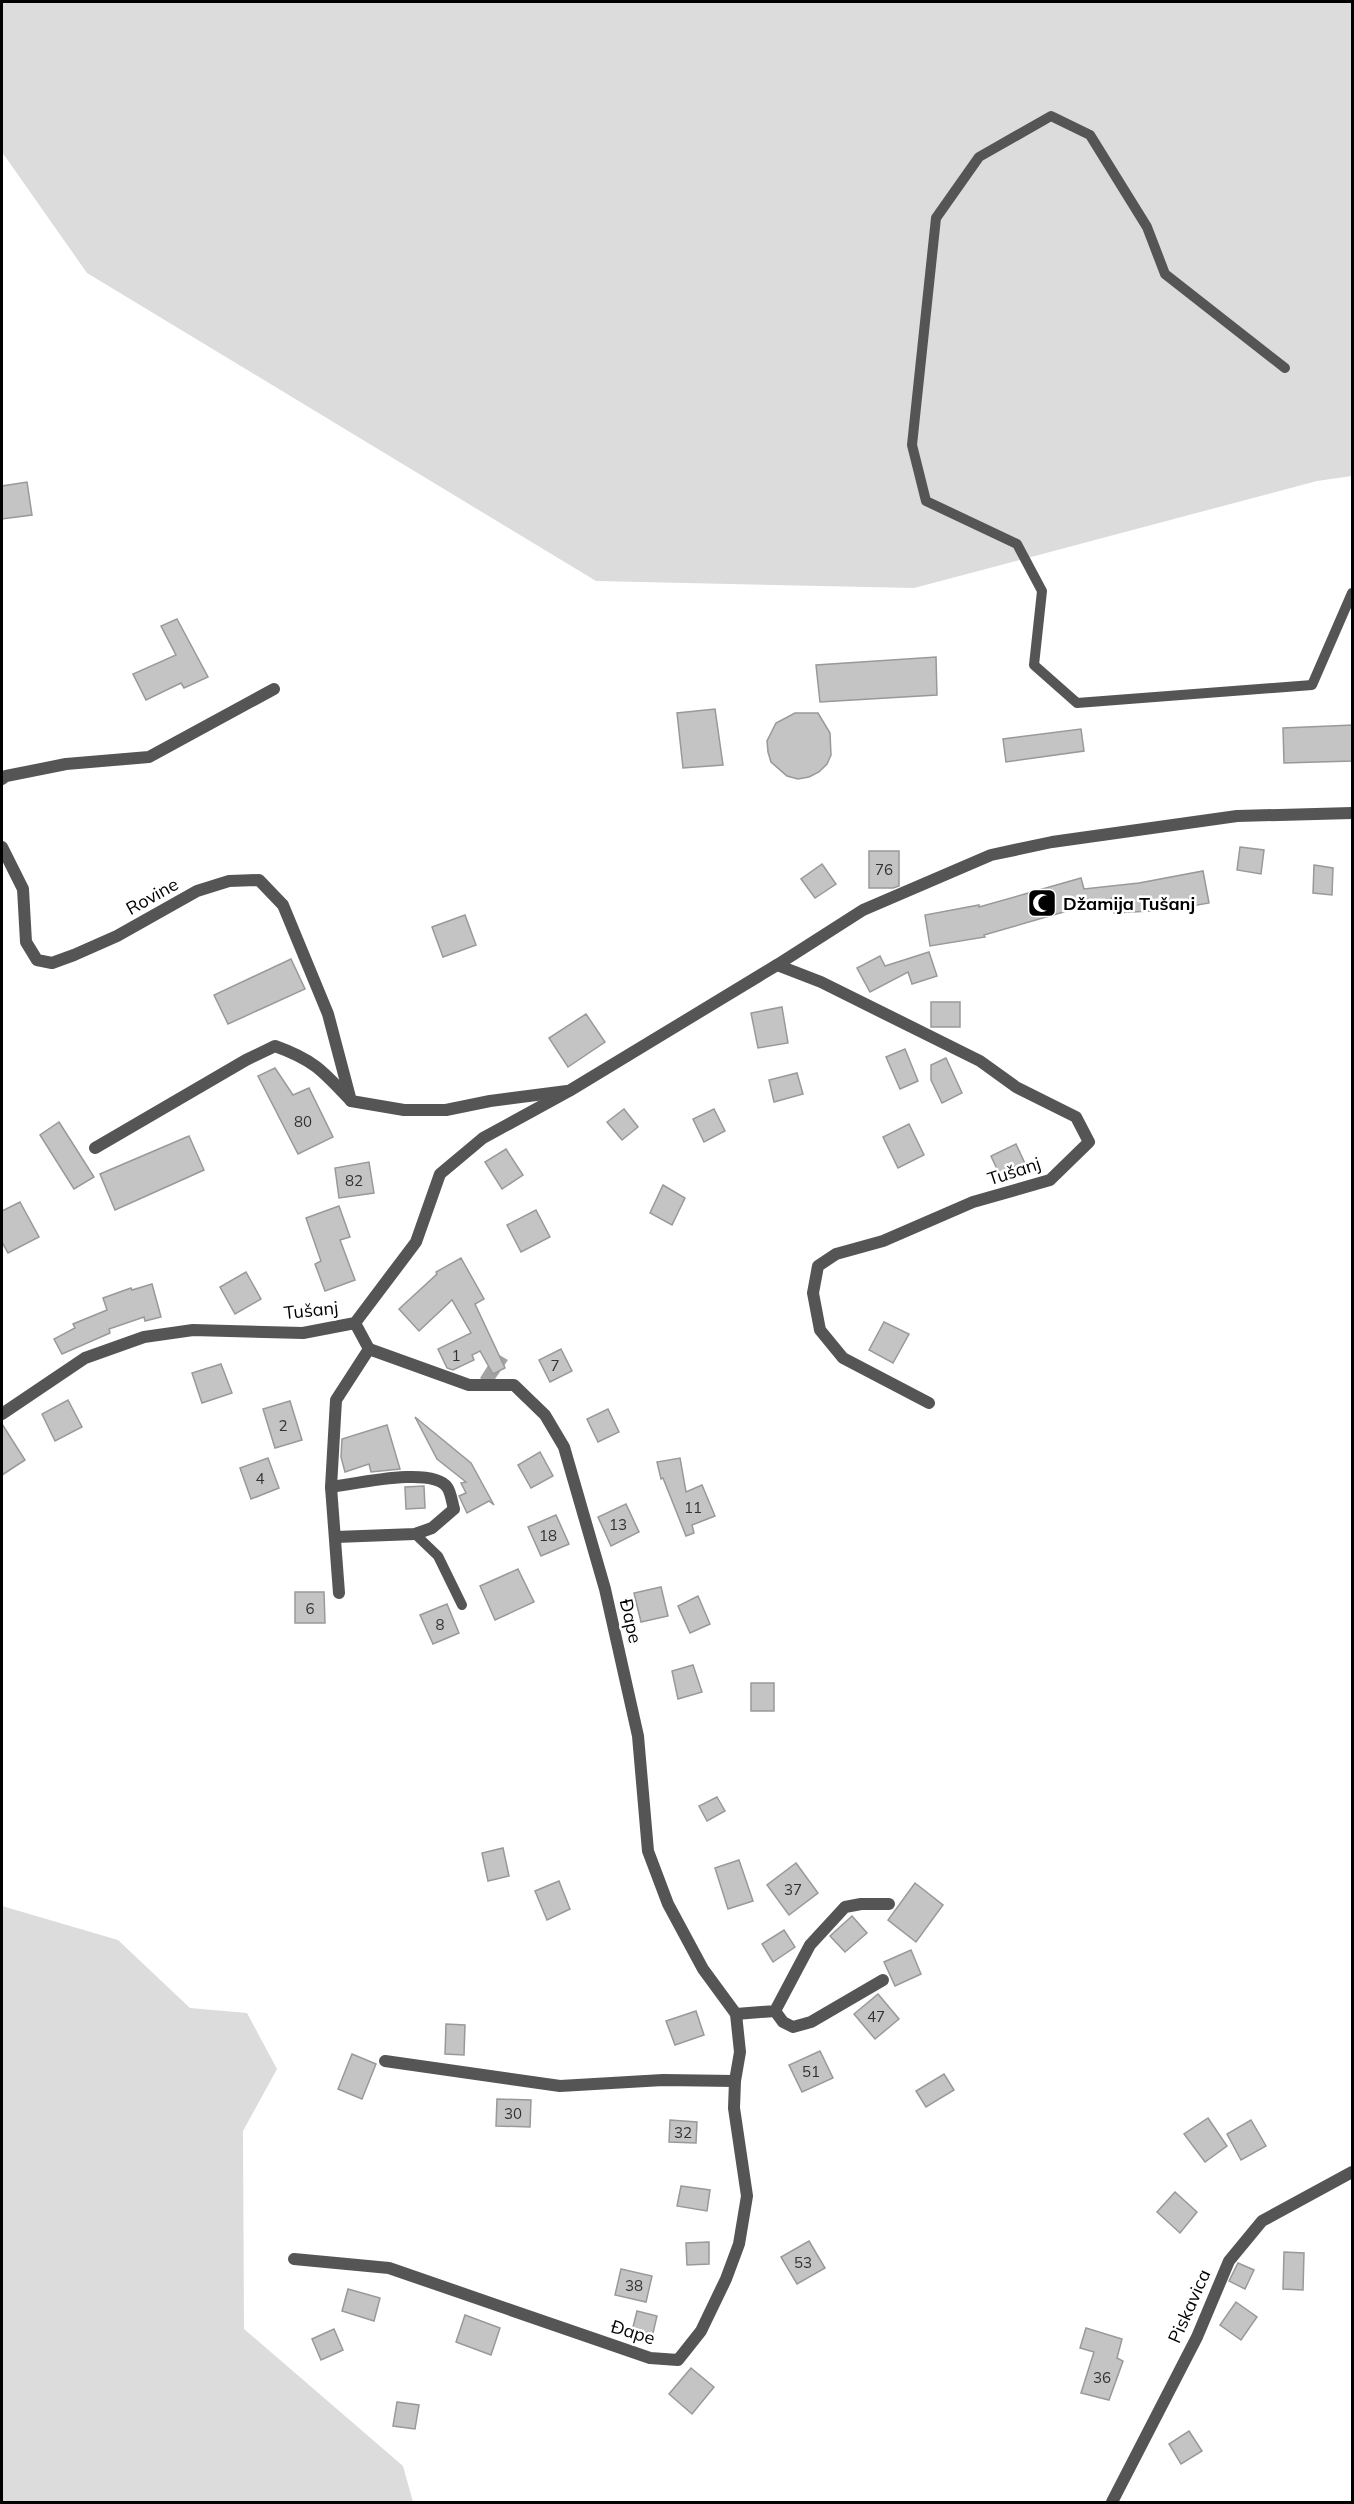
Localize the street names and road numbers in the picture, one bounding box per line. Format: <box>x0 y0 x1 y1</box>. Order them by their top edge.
street label: Rovine <box>122 872 182 920</box>
street label: Tušanj <box>985 1152 1043 1190</box>
street label: Tušanj <box>283 1296 339 1324</box>
street label: Đape <box>615 1597 647 1645</box>
street label: Piskavica <box>1163 2266 1215 2346</box>
street label: Đape <box>608 2314 658 2350</box>

